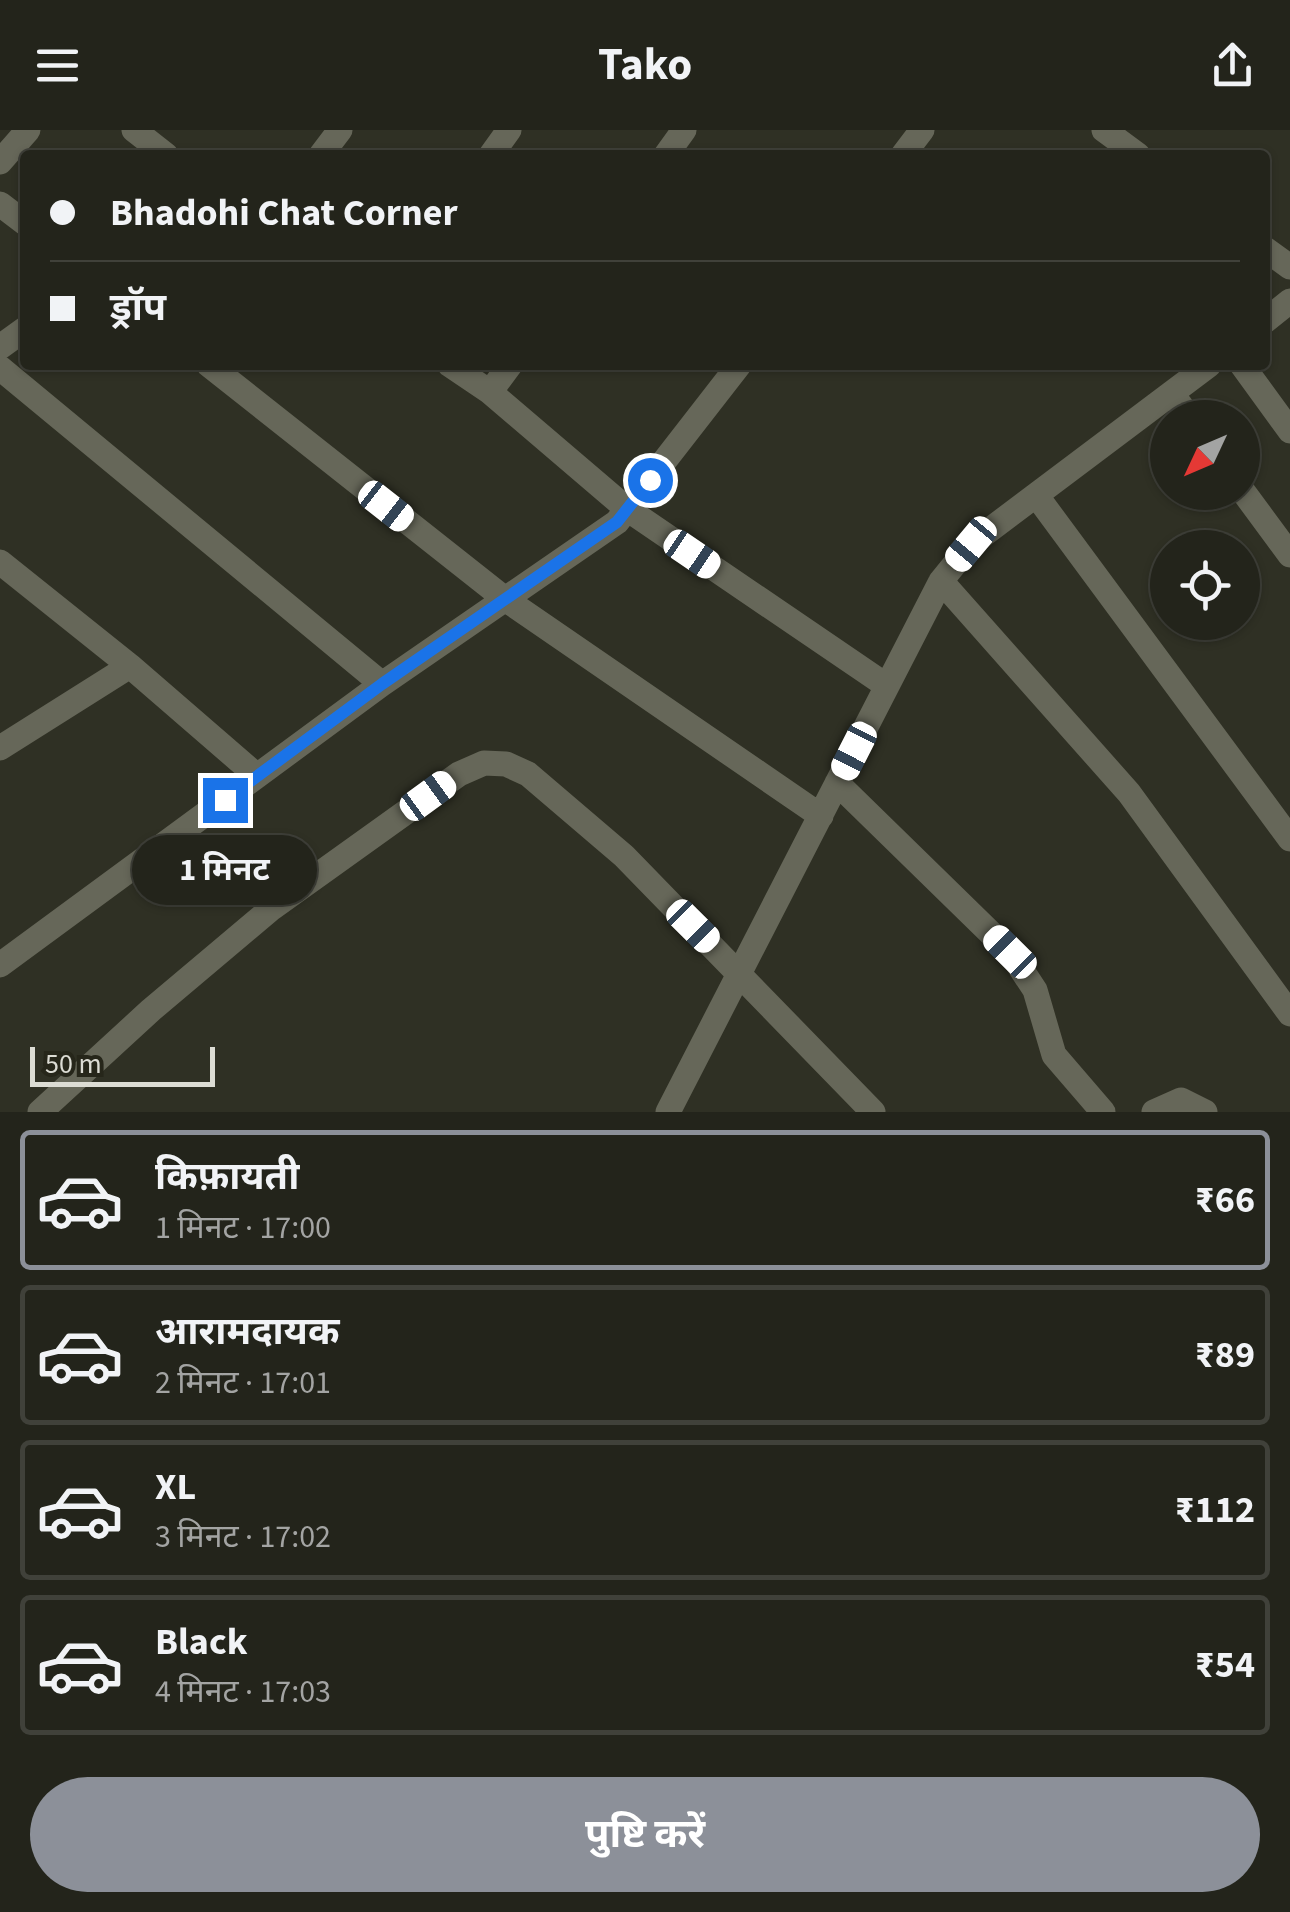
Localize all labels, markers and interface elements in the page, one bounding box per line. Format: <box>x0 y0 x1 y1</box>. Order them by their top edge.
text: Tako <box>598 33 692 97</box>
icon: menu <box>30 38 85 93</box>
icon: share <box>1205 38 1260 93</box>
text: Bhadohi Chat Corner <box>110 186 458 240</box>
text: ड्रॉप <box>110 281 166 335</box>
north arrow <box>1150 400 1260 510</box>
map controls <box>1150 400 1260 640</box>
route start <box>628 458 673 503</box>
car <box>353 476 419 536</box>
car <box>940 511 1002 577</box>
car <box>659 525 725 583</box>
button: locate <box>1150 530 1260 640</box>
car <box>827 717 881 785</box>
car <box>395 766 461 826</box>
route end <box>203 778 248 823</box>
callout: 1 मिनट <box>132 835 318 905</box>
text: 1 मिनट <box>179 847 270 893</box>
car <box>661 894 725 958</box>
car <box>978 920 1042 984</box>
scale bar <box>30 1042 215 1086</box>
text: 50 m <box>45 1044 102 1084</box>
text: किफ़ायती <box>155 1150 299 1204</box>
icon: car <box>35 1155 125 1245</box>
text: ₹66 <box>1195 1173 1255 1227</box>
text: 1 मिनट · 17:00 <box>155 1205 331 1251</box>
text: आरामदायक <box>155 1305 339 1359</box>
icon: car <box>35 1310 125 1400</box>
text: ₹89 <box>1195 1328 1255 1382</box>
text: 2 मिनट · 17:01 <box>155 1360 331 1406</box>
text: XL <box>155 1460 196 1514</box>
icon: car <box>35 1465 125 1555</box>
text: ₹112 <box>1175 1483 1255 1537</box>
text: 3 मिनट · 17:02 <box>155 1514 331 1560</box>
text: Black <box>155 1615 248 1669</box>
icon: car <box>35 1620 125 1710</box>
text: ₹54 <box>1195 1638 1255 1692</box>
text: 4 मिनट · 17:03 <box>155 1669 331 1715</box>
button: पुष्टि करें <box>30 1777 1260 1892</box>

